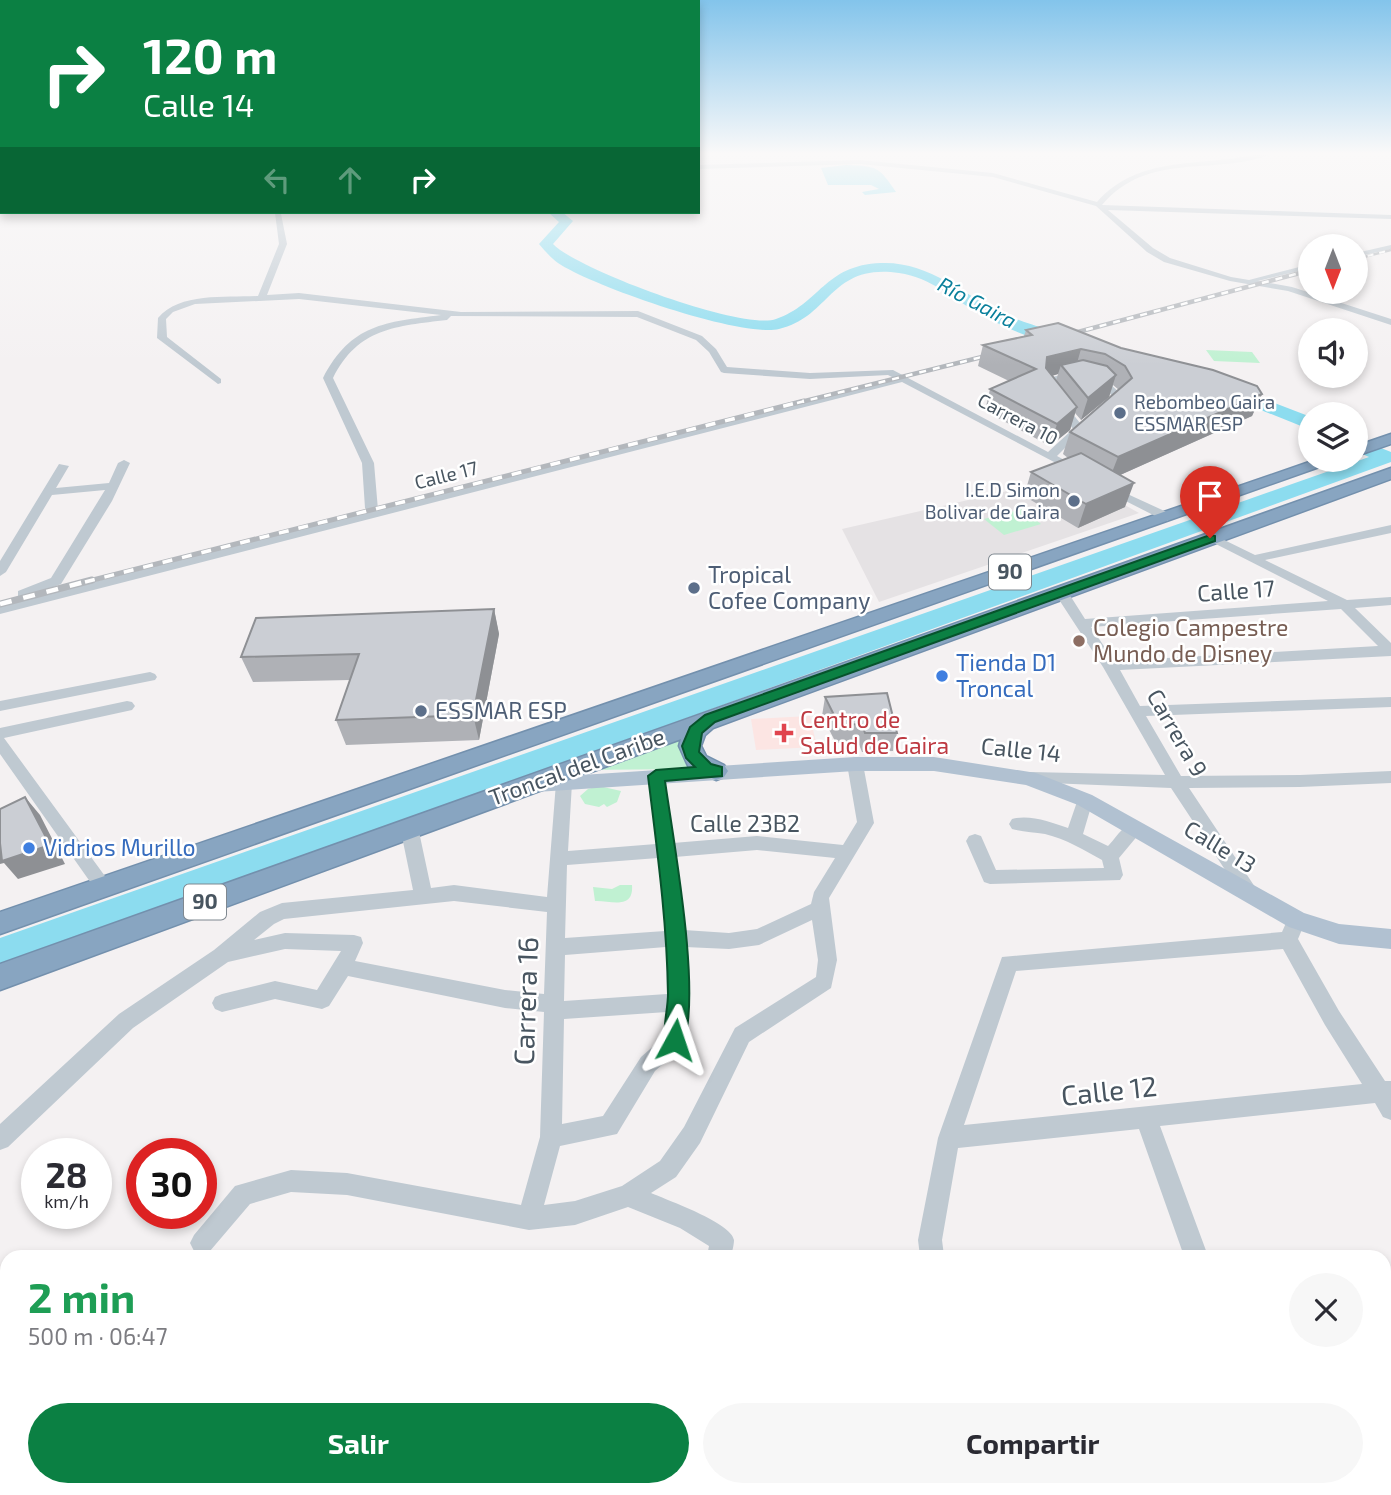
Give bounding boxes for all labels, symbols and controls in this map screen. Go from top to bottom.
text: 120 m [143,25,277,84]
icon: right [28,28,119,119]
text: Calle 14 [143,85,255,123]
icon: left [258,161,296,199]
icon: ahead [331,161,369,199]
icon: right [404,161,442,199]
north arrow [1298,234,1368,304]
map controls [1298,234,1368,472]
water label: Río Gaira [934,271,1021,333]
button: sound [1298,318,1368,388]
street label: Carrera 10 [974,388,1062,449]
place label: Rebombeo Gaira ESSMAR ESP [1134,390,1275,435]
button: layers [1298,402,1368,472]
marker: Rebombeo Gaira ESSMAR ESP [1112,405,1128,421]
street label: Calle 17 [412,456,480,493]
pin [1180,466,1240,538]
icon: arrive [1191,477,1229,515]
place label: I.E.D Simon Bolivar de Gaira [925,478,1060,523]
marker: I.E.D Simon Bolivar de Gaira [1066,493,1082,509]
road number: 90 [989,554,1031,590]
place label: Tropical Cofee Company [708,560,870,614]
street label: Calle 17 [1196,573,1276,607]
marker: Tropical Cofee Company [686,580,702,596]
place label: Colegio Campestre Mundo de Disney [1093,613,1288,667]
marker: Colegio Campestre Mundo de Disney [1071,633,1087,649]
place label: Tienda D1 Troncal [956,648,1056,702]
marker: Tienda D1 Troncal [934,668,950,684]
street label: Carrera 9 [1142,684,1214,781]
place label: ESSMAR ESP [435,696,567,724]
marker: ESSMAR ESP [413,703,429,719]
place label: Centro de Salud de Gaira [800,705,949,759]
street label: Troncal del Caribe [485,721,668,811]
marker: Centro de Salud de Gaira [774,723,794,743]
street label: Calle 14 [980,731,1062,767]
street label: Calle 23B2 [690,809,800,837]
street label: Calle 13 [1180,814,1262,878]
place label: Vidrios Murillo [43,833,196,861]
marker: Vidrios Murillo [21,840,37,856]
road number: 90 [184,884,226,920]
street label: Carrera 16 [506,936,544,1066]
position arrow [638,1003,712,1077]
street label: Calle 12 [1059,1068,1158,1112]
speed limit sign: 30 [126,1138,217,1229]
text: 28 [45,1153,88,1195]
text: km/h [44,1190,89,1212]
text: 2 min [28,1271,135,1321]
button: close [1289,1273,1363,1347]
text: 500 m · 06:47 [28,1322,167,1350]
button: Salir [28,1403,689,1483]
button: Compartir [703,1403,1363,1483]

